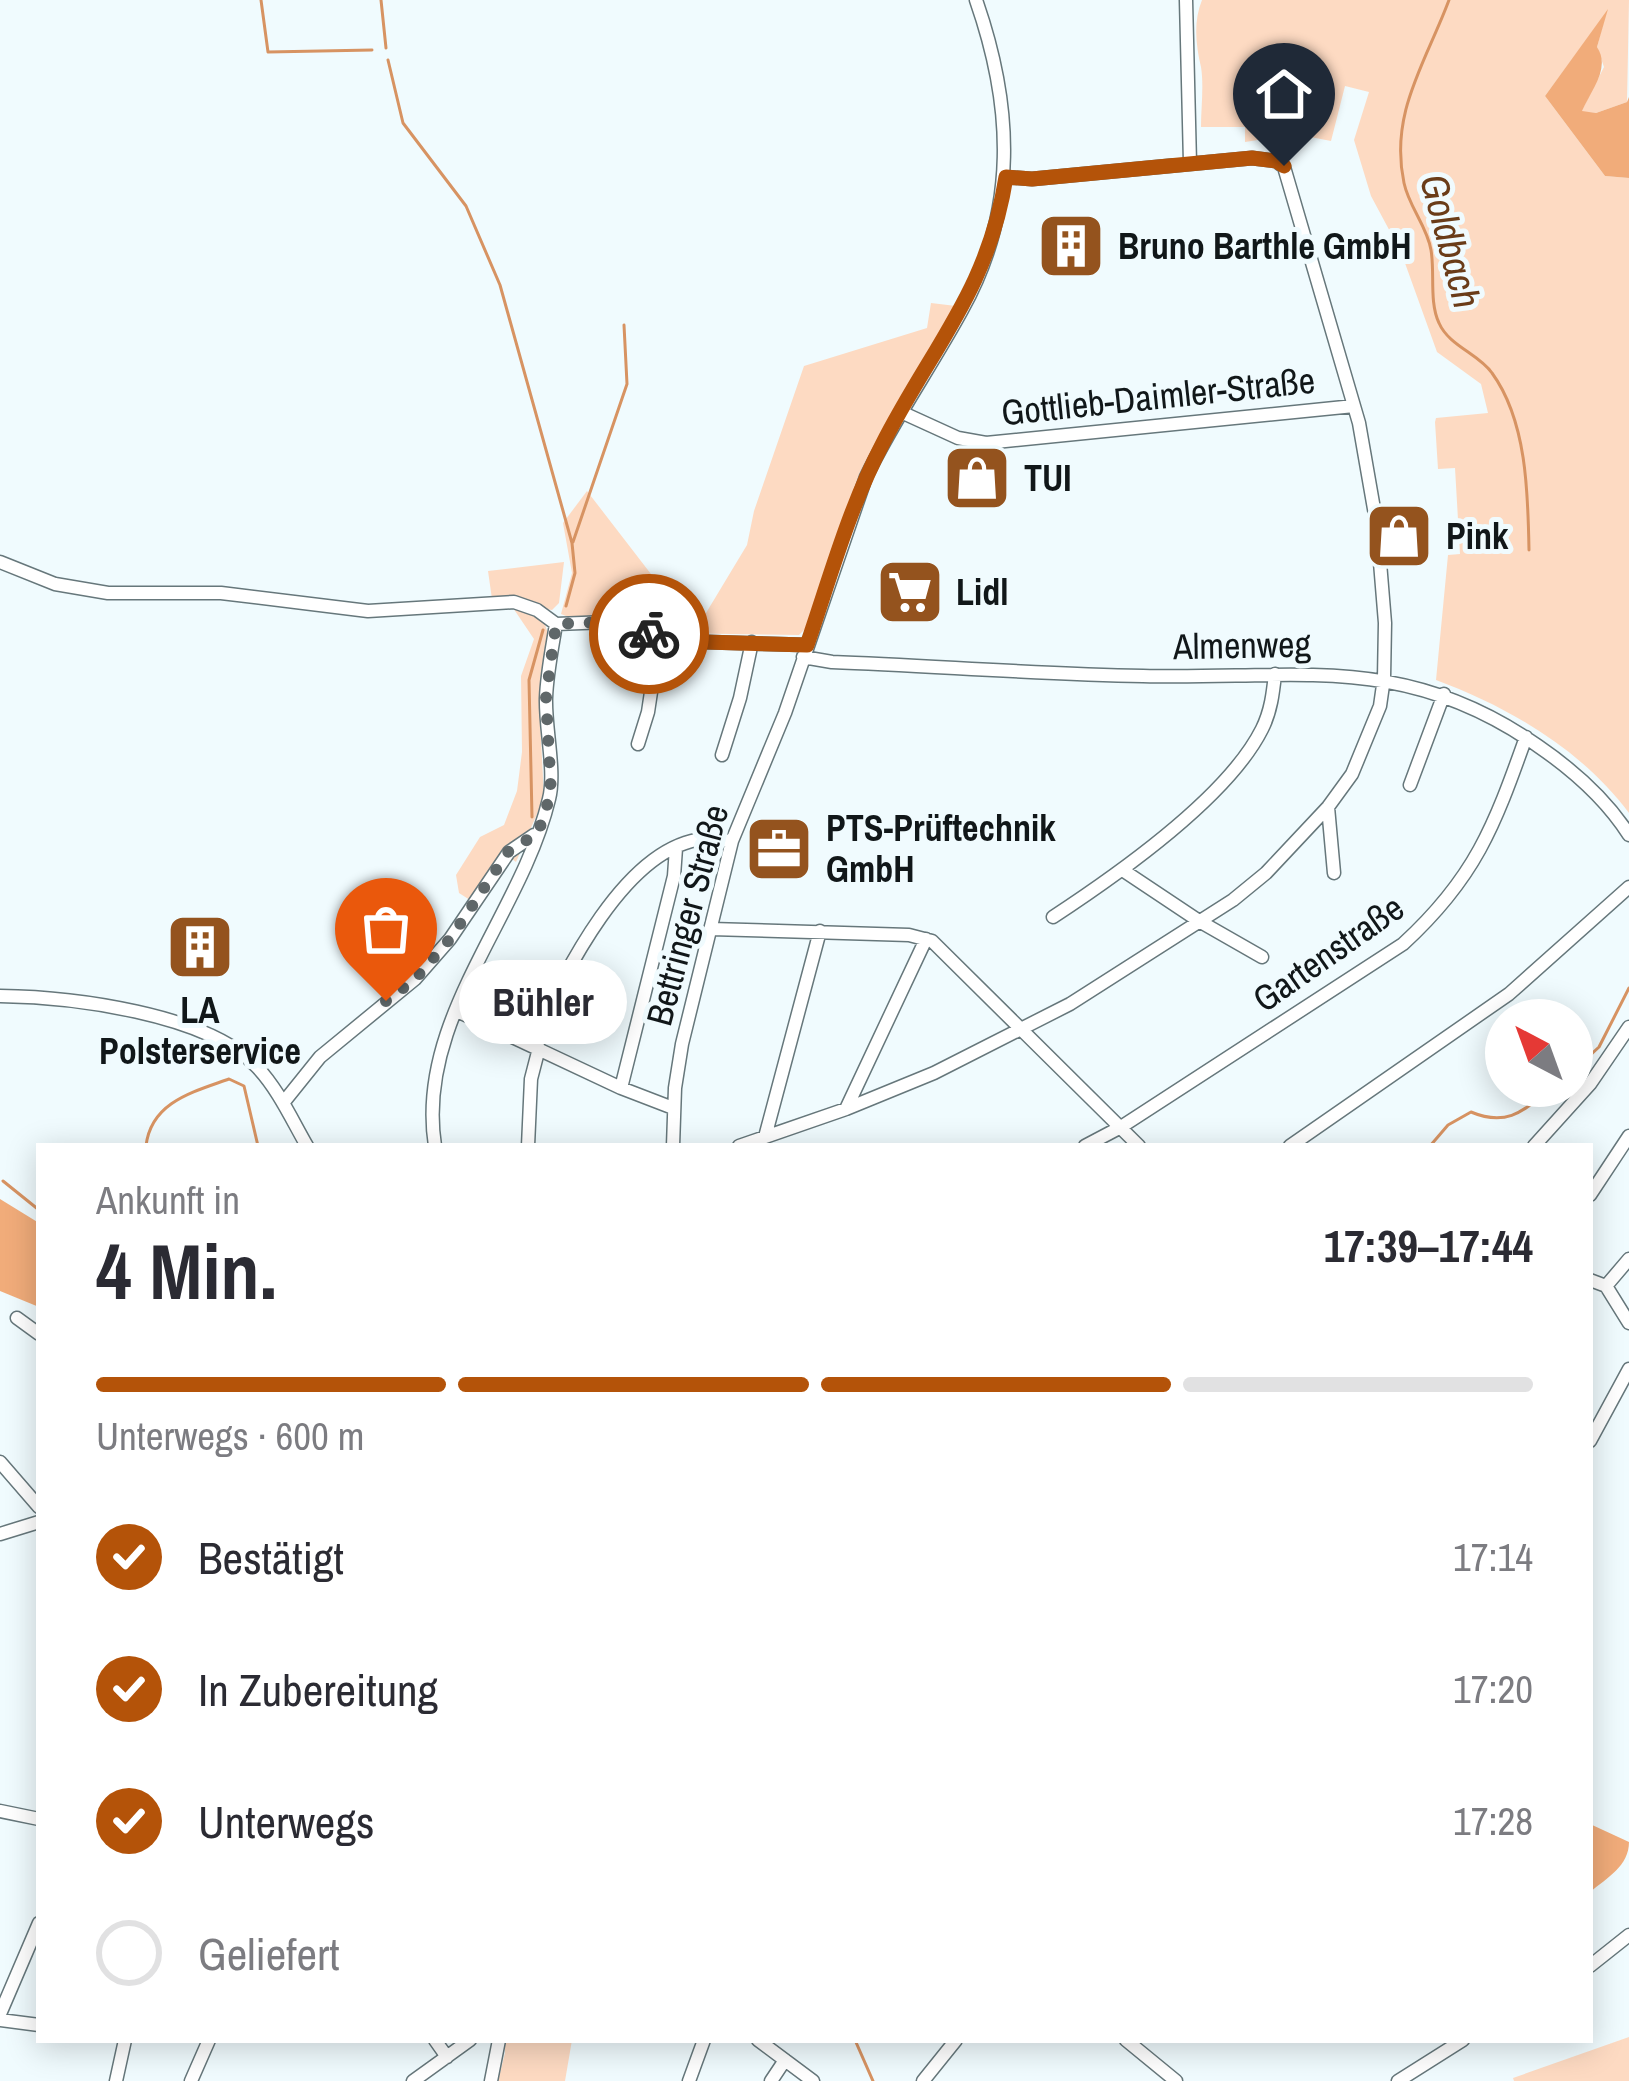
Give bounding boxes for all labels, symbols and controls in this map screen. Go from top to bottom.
pin [1233,43,1335,166]
icon: home [1251,61,1317,127]
water label: Goldbach [1408,168,1494,314]
building icon: Bruno Barthle GmbH [1036,211,1106,281]
place label: Bruno Barthle GmbH [1118,222,1412,270]
street label: Gottlieb-Daimler-Straße [999,356,1317,436]
shop icon: TUI [942,443,1012,513]
place label: TUI [1024,454,1072,502]
shop icon: Pink [1364,501,1434,571]
place label: Pink [1446,512,1509,560]
supermarket icon: Lidl [875,557,945,627]
place label: Lidl [956,568,1009,616]
courier [589,574,709,694]
icon: bike [616,601,682,667]
street label: Almenweg [1172,620,1312,670]
street label: Bettringer Straße [635,799,739,1031]
place label: PTS-Prüftechnik GmbH [826,804,1056,893]
office icon: PTS-Prüftechnik GmbH [744,814,814,884]
pin [335,878,437,1001]
street label: Gartenstraße [1243,883,1413,1023]
icon: bag [353,896,419,962]
building icon: LA Polsterservice [165,912,235,982]
callout: Bühler [458,959,626,1043]
text: Bühler [492,976,594,1028]
place label: LA Polsterservice [99,986,301,1075]
north arrow [1485,999,1593,1107]
map controls [1485,999,1593,1107]
text: Ankunft in [96,1174,240,1226]
text: 17:39–17:44 [1324,1215,1533,1276]
text: 4 Min. [96,1218,277,1323]
text: Unterwegs · 600 m [96,1410,364,1462]
icon: check [96,1524,162,1590]
text: Bestätigt [198,1527,344,1588]
text: 17:14 [1453,1531,1533,1583]
icon: check [96,1656,162,1722]
text: In Zubereitung [198,1659,438,1720]
text: 17:20 [1453,1663,1533,1715]
icon: check [96,1788,162,1854]
text: Unterwegs [198,1791,374,1852]
text: 17:28 [1453,1795,1533,1847]
text: Geliefert [198,1923,340,1984]

